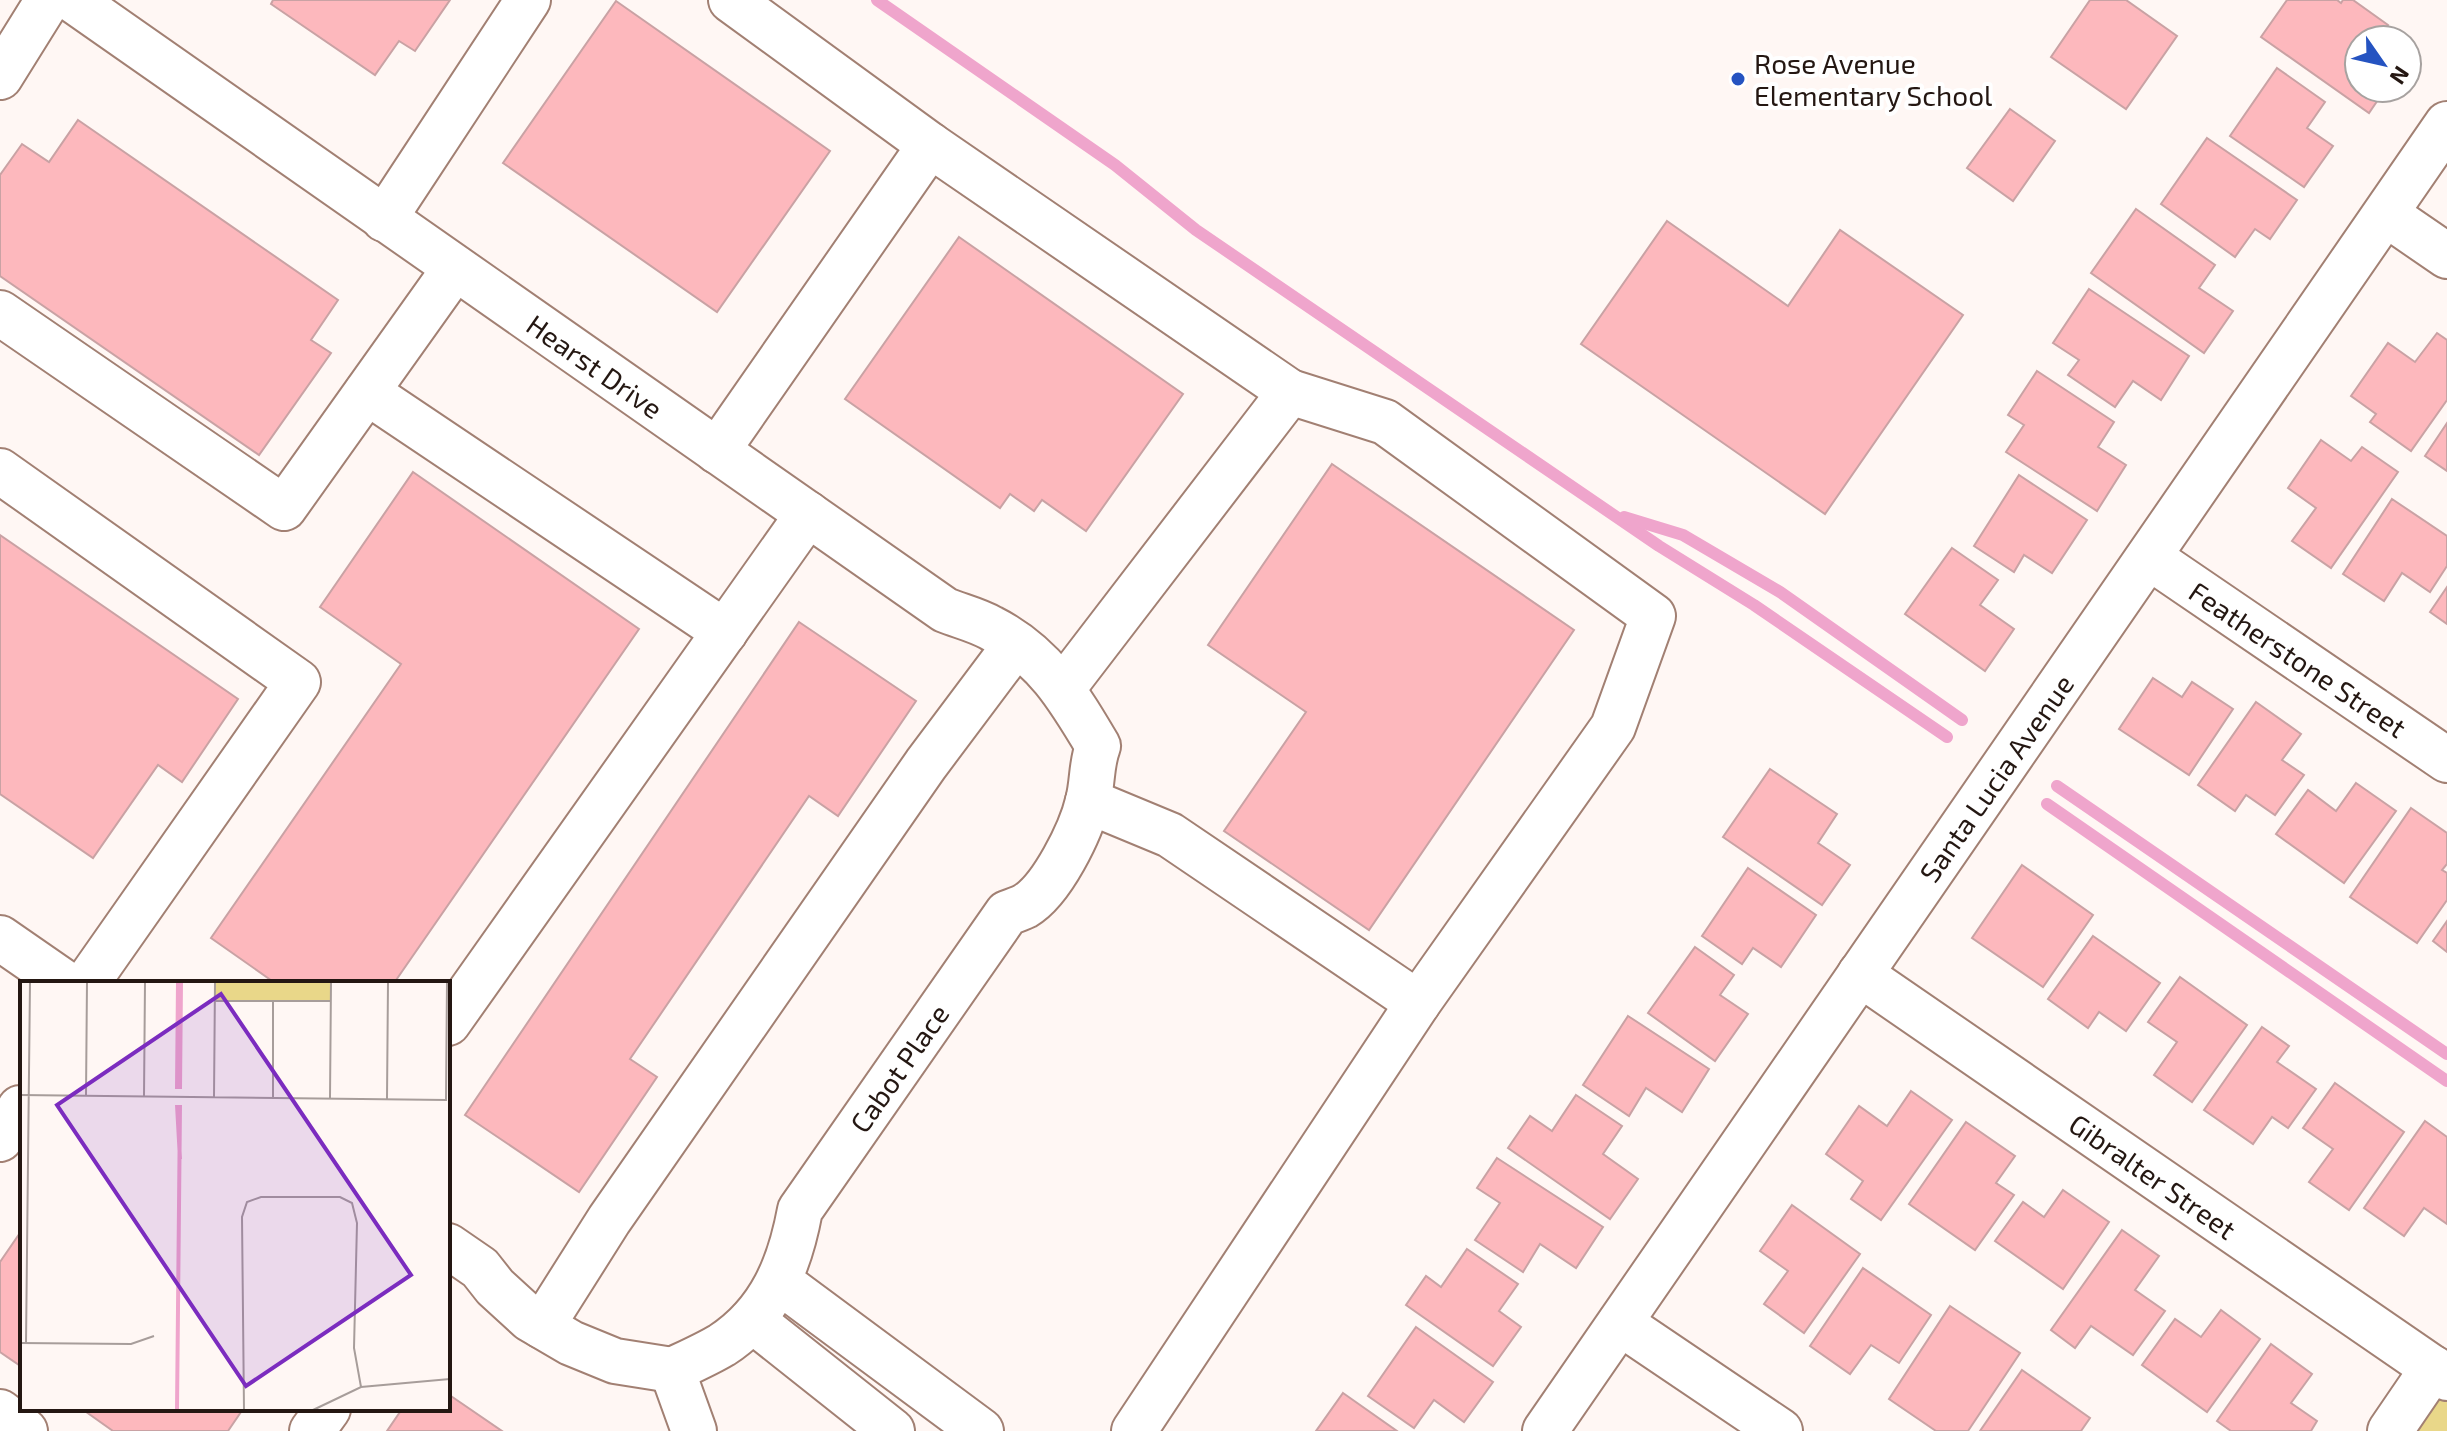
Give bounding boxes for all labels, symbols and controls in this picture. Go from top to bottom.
north arrow [2343,24,2423,104]
place label: Rose Avenue Elementary School [1754,46,1993,112]
text: N [2385,62,2416,90]
marker: Rose Avenue Elementary School [1729,70,1747,88]
street label: Hearst Drive [521,307,669,425]
street label: Featherstone Street [2183,574,2413,744]
street label: Santa Lucia Avenue [1912,668,2080,888]
inset map [20,981,450,1411]
street label: Cabot Place [842,997,956,1139]
street label: Gibralter Street [2063,1106,2243,1246]

